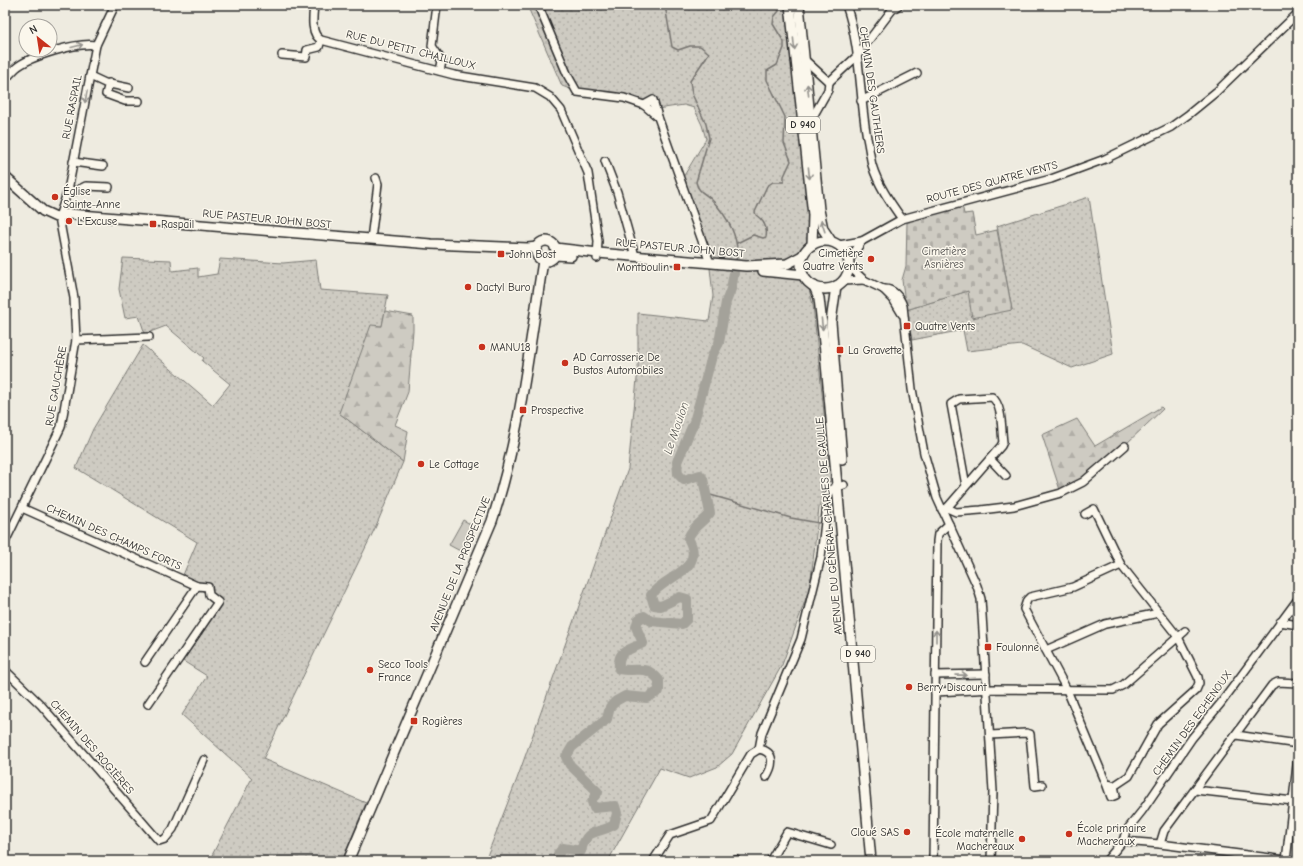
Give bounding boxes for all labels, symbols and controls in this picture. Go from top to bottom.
north arrow [18,18,58,58]
text: N [27,22,40,37]
street label: CHEMIN DES GAUTHIERS [857,26,887,154]
street label: RUE DU PETIT CHAILLOUX [345,28,477,72]
one-way arrow [790,37,798,50]
one-way arrow [70,42,83,49]
street label: RUE RASPAIL [59,73,85,140]
one-way arrow [804,84,812,97]
one-way arrow [82,91,90,104]
road number: D 940 [786,117,820,133]
street label: ROUTE DES QUATRE VENTS [925,158,1059,206]
one-way arrow [805,166,812,179]
place label: Église Sainte-Anne [63,184,121,211]
marker: Église Sainte-Anne [50,192,60,202]
street label: RUE PASTEUR JOHN BOST [202,207,332,231]
place label: L'Excuse [77,215,118,228]
marker: L'Excuse [64,216,74,226]
place label: Raspail [161,218,194,231]
marker: Raspail [148,219,158,229]
one-way arrow [819,220,827,232]
street label: RUE PASTEUR JOHN BOST [615,236,745,260]
park label: Cimetière Asnières [922,245,967,271]
place label: Cimetière Quatre Vents [803,247,863,273]
place label: John Bost [509,248,557,261]
marker: John Bost [496,249,506,259]
marker: Cimetière Quatre Vents [866,254,876,264]
place label: Montboulin [616,261,669,274]
marker: Montboulin [672,262,682,272]
place label: Dactyl Buro [476,281,531,294]
marker: Dactyl Buro [463,282,473,292]
one-way arrow [819,317,826,330]
place label: Quatre Vents [915,320,976,333]
marker: Quatre Vents [902,321,912,331]
place label: MANU18 [490,341,531,354]
marker: MANU18 [477,342,487,352]
place label: La Gravette [848,344,902,357]
street label: RUE GAUCHÈRE [42,345,69,427]
marker: La Gravette [835,345,845,355]
place label: AD Carrosserie De Bustos Automobiles [573,351,664,377]
marker: AD Carrosserie De Bustos Automobiles [560,358,570,368]
water label: Le Moulon [661,400,692,456]
place label: Prospective [531,404,584,417]
marker: Prospective [518,405,528,415]
street label: AVENUE DU GÉNÉRAL CHARLES DE GAULLE [812,416,845,636]
place label: Le Cottage [429,458,479,471]
marker: Le Cottage [416,459,426,469]
street label: AVENUE DE LA PROSPECTIVE [427,494,493,633]
street label: CHEMIN DES CHAMPS FORTS [44,501,184,573]
one-way arrow [932,630,940,643]
place label: Foulonne [996,641,1040,654]
marker: Foulonne [983,642,993,652]
road number: D 940 [841,646,875,662]
place label: Seco Tools France [378,658,428,684]
marker: Seco Tools France [365,665,375,675]
street label: CHEMIN DES ECHENOUX [1150,668,1234,778]
one-way arrow [954,671,967,679]
place label: Berry Discount [917,681,987,694]
marker: Berry Discount [904,682,914,692]
street label: CHEMIN DES ROGIÈRES [47,696,137,797]
place label: Rogières [422,715,463,728]
marker: Rogières [409,716,419,726]
place label: École primaire Machereaux [1077,821,1146,848]
place label: Cloué SAS [851,826,899,839]
place label: École maternelle Machereaux [935,826,1015,853]
marker: Cloué SAS [902,827,912,837]
marker: École primaire Machereaux [1064,829,1074,839]
marker: École maternelle Machereaux [1017,834,1027,844]

